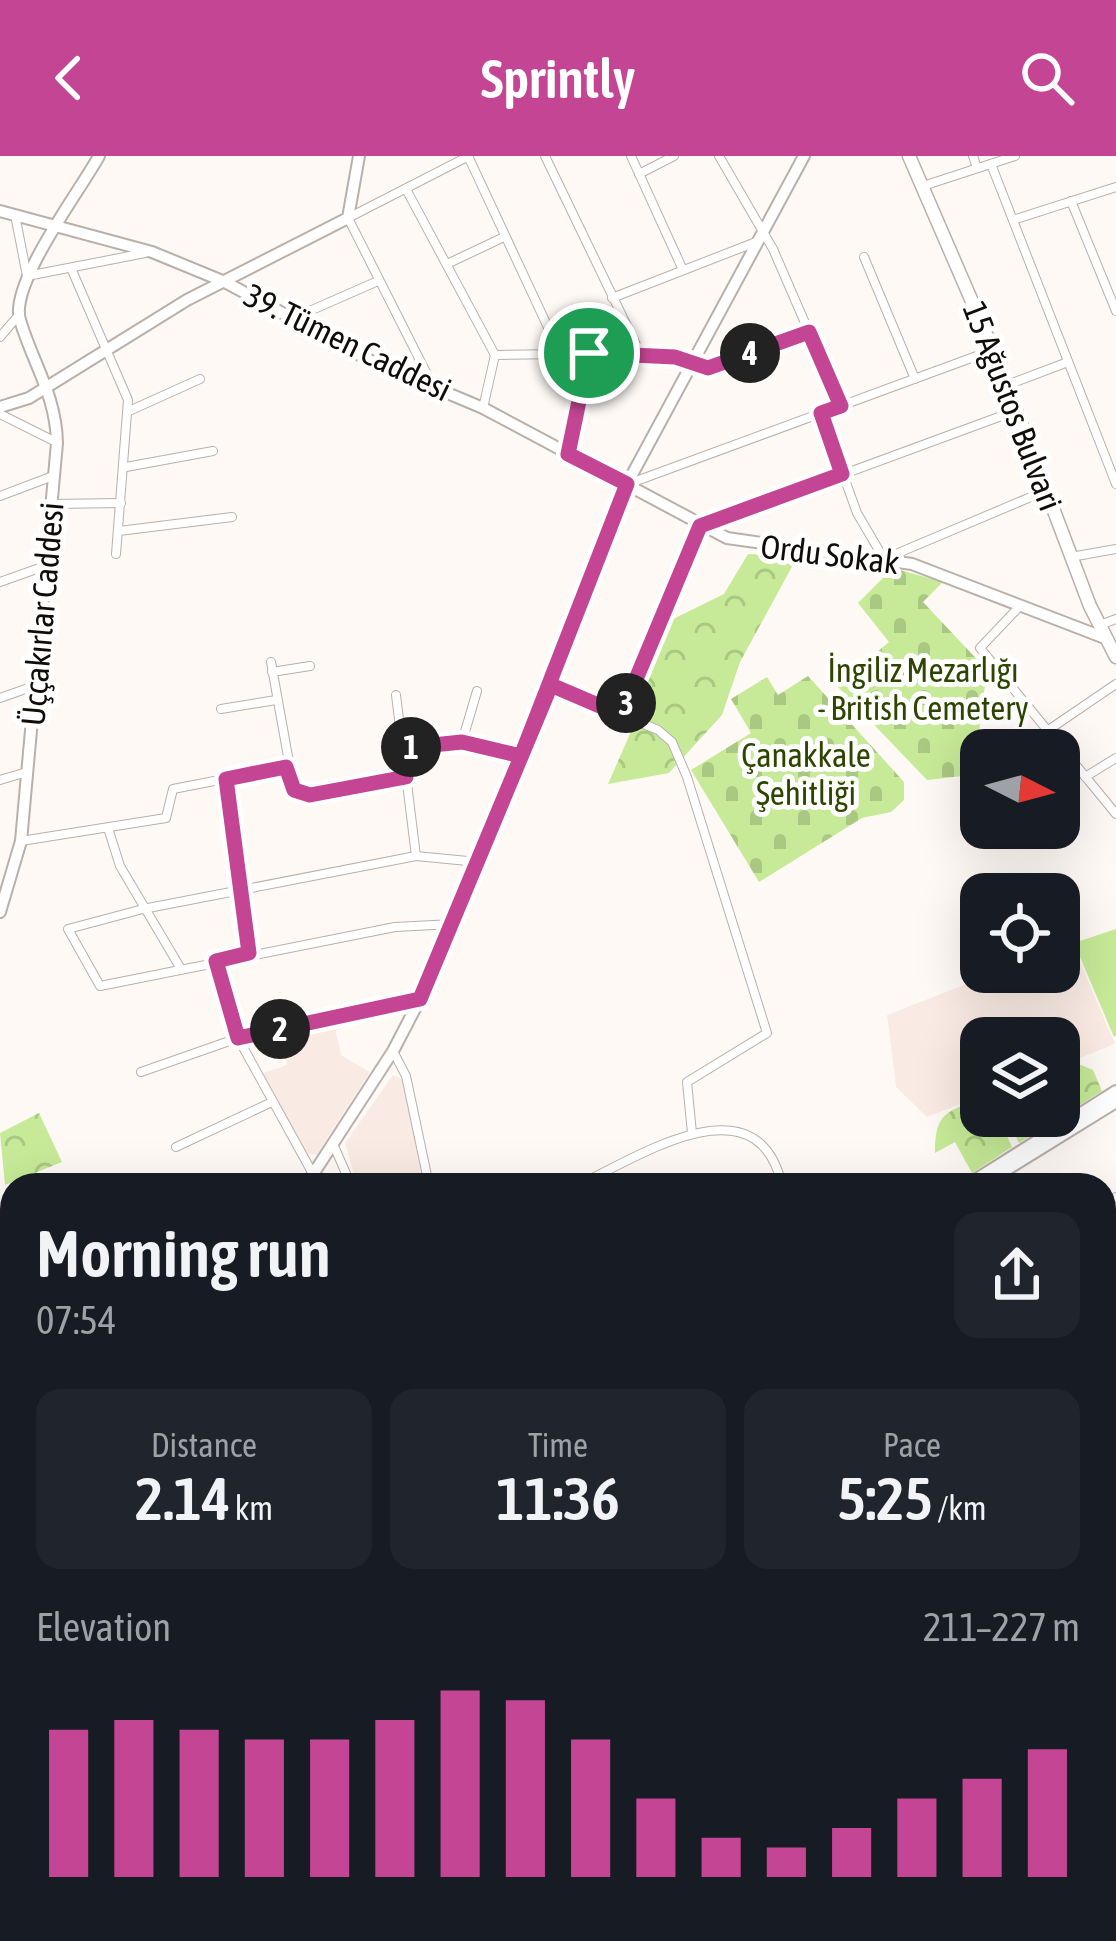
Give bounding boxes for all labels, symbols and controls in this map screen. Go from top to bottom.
icon: back [36,45,102,111]
icon: search [1014,45,1080,111]
text: Sprintly [481,48,635,109]
street label: 39. Tümen Caddesi [238,276,458,408]
street label: 15 Ağustos Bulvari [956,296,1070,516]
pin [538,302,640,404]
icon: arrive [556,320,622,386]
pin: 4 [720,323,780,383]
text: 4 [742,334,758,372]
street label: Üççakırlar Caddesi [13,501,71,727]
street label: Ordu Sokak [759,527,901,581]
park label: İngiliz Mezarlığı - British Cemetery [817,651,1029,727]
pin: 3 [596,673,656,733]
text: 3 [618,684,634,722]
pin: 1 [381,717,441,777]
text: 1 [403,728,419,766]
north arrow [960,729,1080,849]
map controls [960,729,1080,1137]
park label: Çanakkale Şehitliği [741,736,871,812]
button: locate [960,873,1080,993]
pin: 2 [250,999,310,1059]
text: 2 [272,1010,288,1048]
button: layers [960,1017,1080,1137]
button: share [954,1212,1080,1338]
text: Morning run [36,1215,331,1291]
text: 07:54 [36,1298,116,1342]
text: Distance [151,1426,257,1464]
text: Time [528,1426,588,1464]
text: Pace [883,1426,941,1464]
text: 2.14 [135,1464,230,1533]
text: 11:36 [496,1464,620,1533]
text: 5:25 [837,1464,933,1533]
text: km [230,1489,273,1527]
text: /km [933,1489,987,1527]
text: Elevation [36,1605,171,1649]
text: 211–227 m [923,1605,1080,1649]

